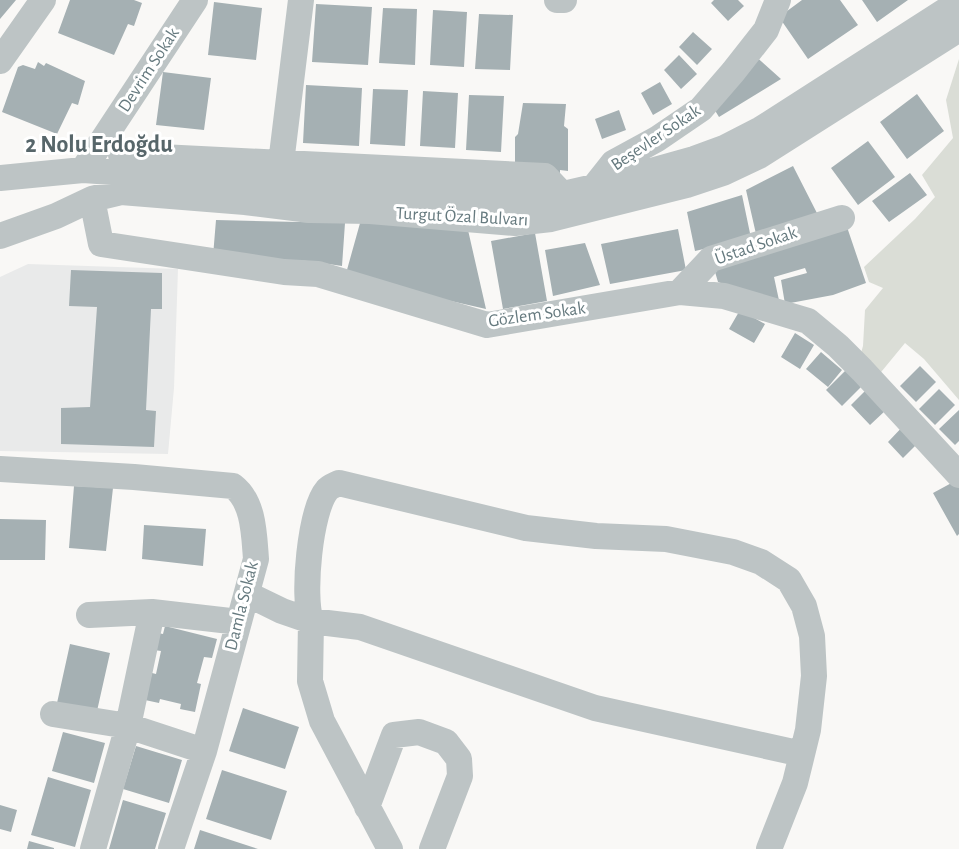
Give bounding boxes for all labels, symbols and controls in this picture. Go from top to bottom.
street label: Devrim Sokak [115,24,183,115]
street label: Beşevler Sokak [608,101,704,174]
district label: 2 Nolu Erdoğdu [25,133,173,157]
street label: Turgut Özal Bulvarı [395,203,529,229]
street label: Üstad Sokak [712,221,800,268]
street label: Gözlem Sokak [487,299,588,331]
street label: Damla Sokak [222,559,262,652]

